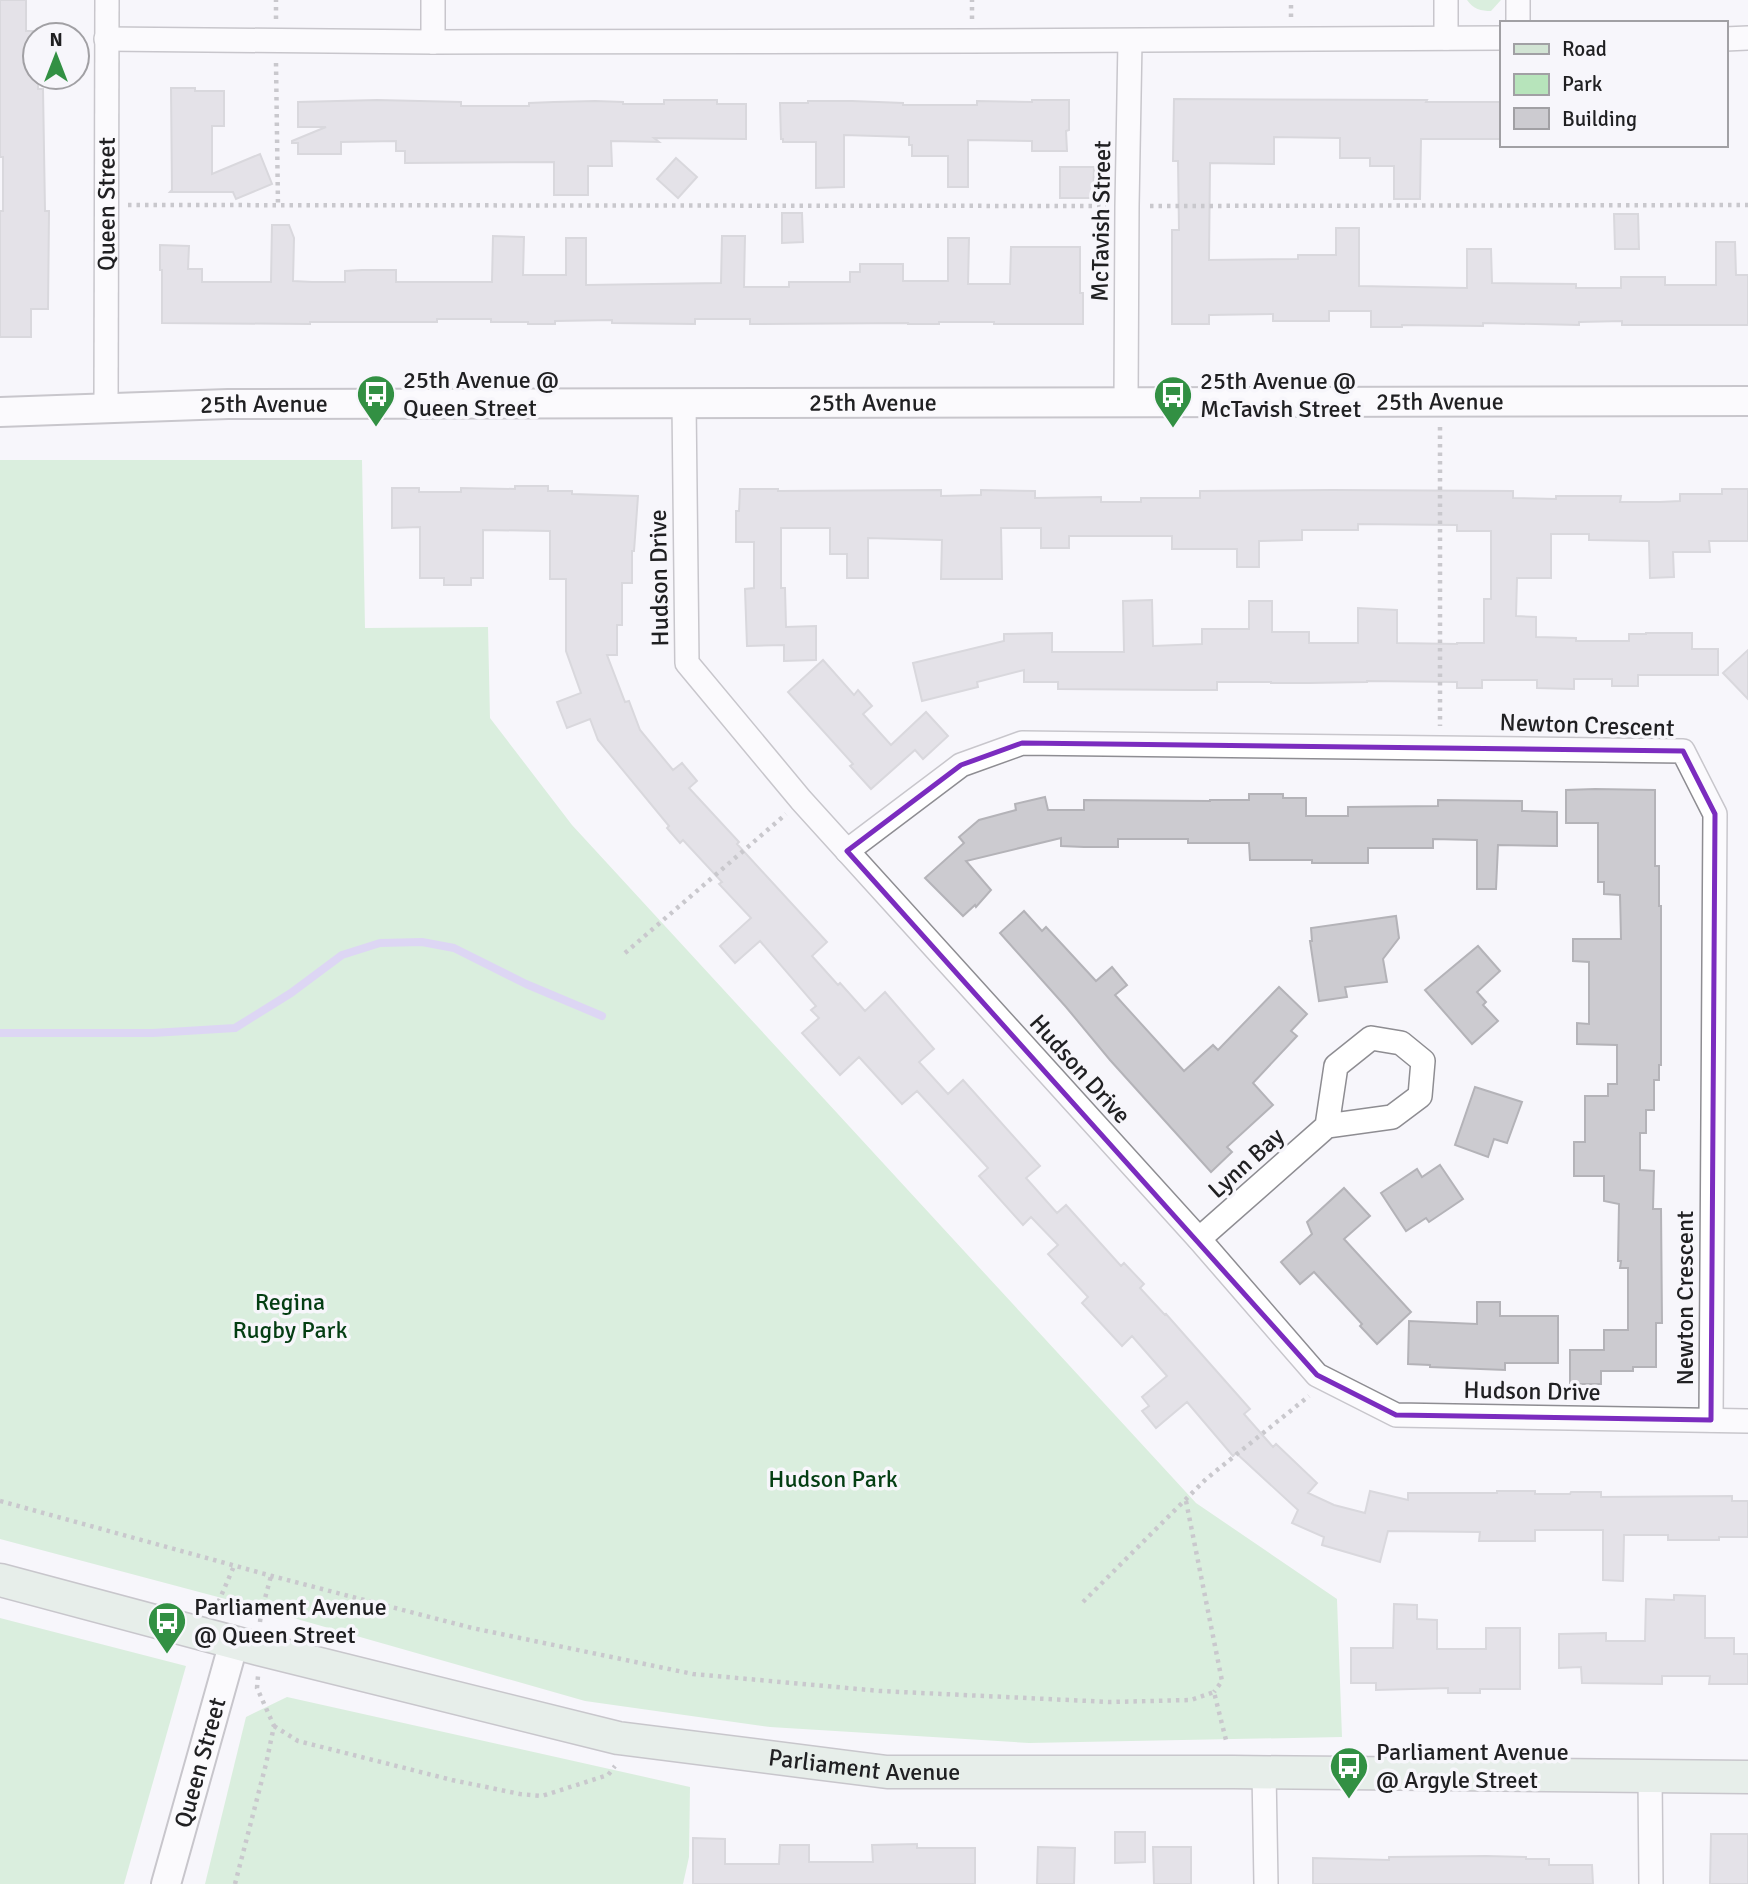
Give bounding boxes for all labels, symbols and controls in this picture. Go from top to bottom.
north arrow [21,21,91,91]
legend [1500,21,1727,147]
text: N [49,28,63,52]
text: Road [1562,36,1607,62]
text: Park [1562,71,1603,97]
text: Building [1562,106,1637,132]
street label: Queen Street [91,137,122,271]
street label: McTavish Street [1085,140,1117,302]
place label: 25th Avenue @ Queen Street [403,365,559,423]
place label: 25th Avenue @ McTavish Street [1200,366,1361,424]
bus stop icon: 25th Avenue @ Queen Street [355,373,397,428]
bus stop icon: 25th Avenue @ McTavish Street [1152,374,1194,429]
street label: 25th Avenue [1376,386,1504,417]
street label: 25th Avenue [809,388,937,418]
street label: 25th Avenue [199,389,328,420]
street label: Hudson Drive [643,509,675,647]
street label: Newton Crescent [1499,707,1675,743]
street label: Hudson Drive [1023,1008,1137,1130]
street label: Lynn Bay [1202,1121,1290,1205]
street label: Newton Crescent [1670,1211,1700,1385]
park label: Regina Rugby Park [233,1287,347,1345]
street label: Hudson Drive [1463,1375,1601,1407]
park label: Hudson Park [768,1464,898,1494]
place label: Parliament Avenue @ Queen Street [194,1592,387,1650]
bus stop icon: Parliament Avenue @ Queen Street [146,1600,188,1655]
street label: Queen Street [168,1694,233,1831]
place label: Parliament Avenue @ Argyle Street [1376,1737,1569,1795]
street label: Parliament Avenue [767,1742,960,1787]
bus stop icon: Parliament Avenue @ Argyle Street [1328,1745,1370,1800]

